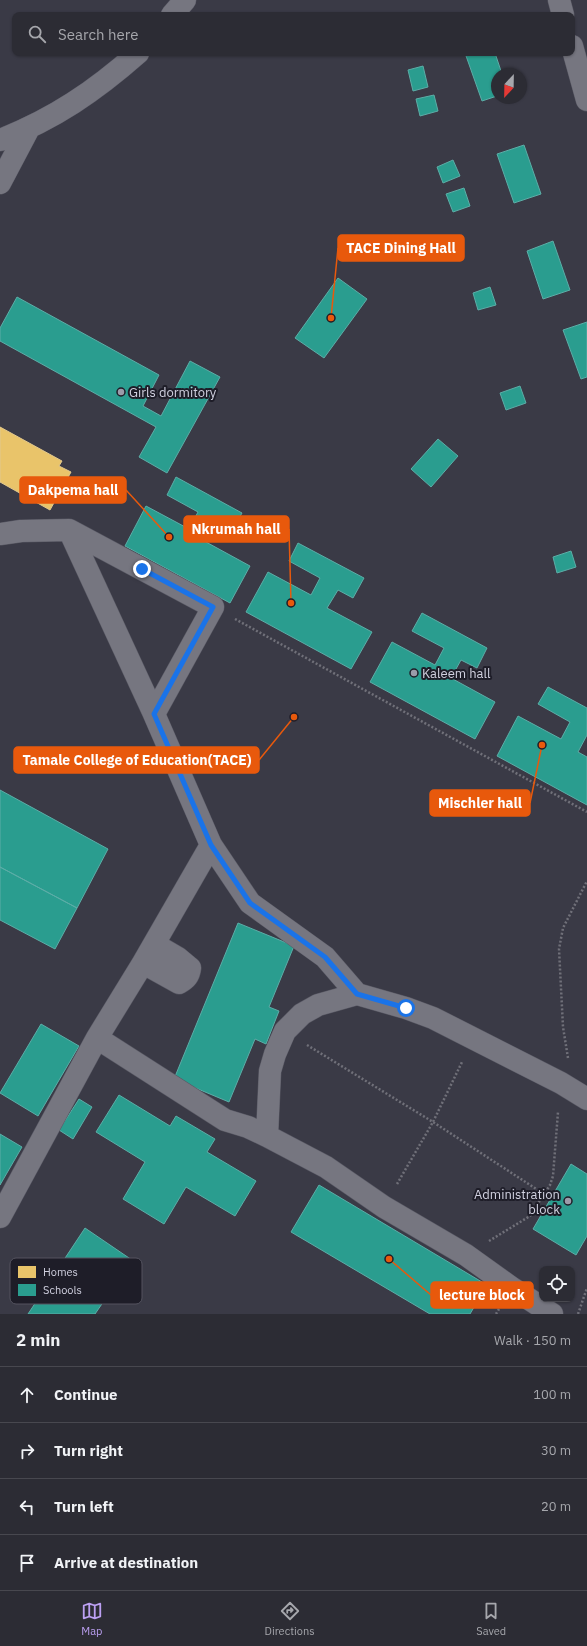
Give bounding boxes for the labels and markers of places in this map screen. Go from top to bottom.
callout: TACE Dining Hall [338,235,464,261]
place label: Girls dormitory [129,384,217,401]
marker: Girls dormitory [116,387,126,397]
callout: Dakpema hall [20,477,126,503]
callout: Nkrumah hall [184,516,289,542]
place label: Kaleem hall [422,665,491,682]
marker: Kaleem hall [409,668,419,678]
callout: Tamale College of Education(TACE) [14,747,259,773]
callout: Mischler hall [430,790,530,816]
place label: Administration block [474,1186,560,1218]
marker: Administration block [563,1196,573,1206]
callout: lecture block [431,1282,533,1308]

